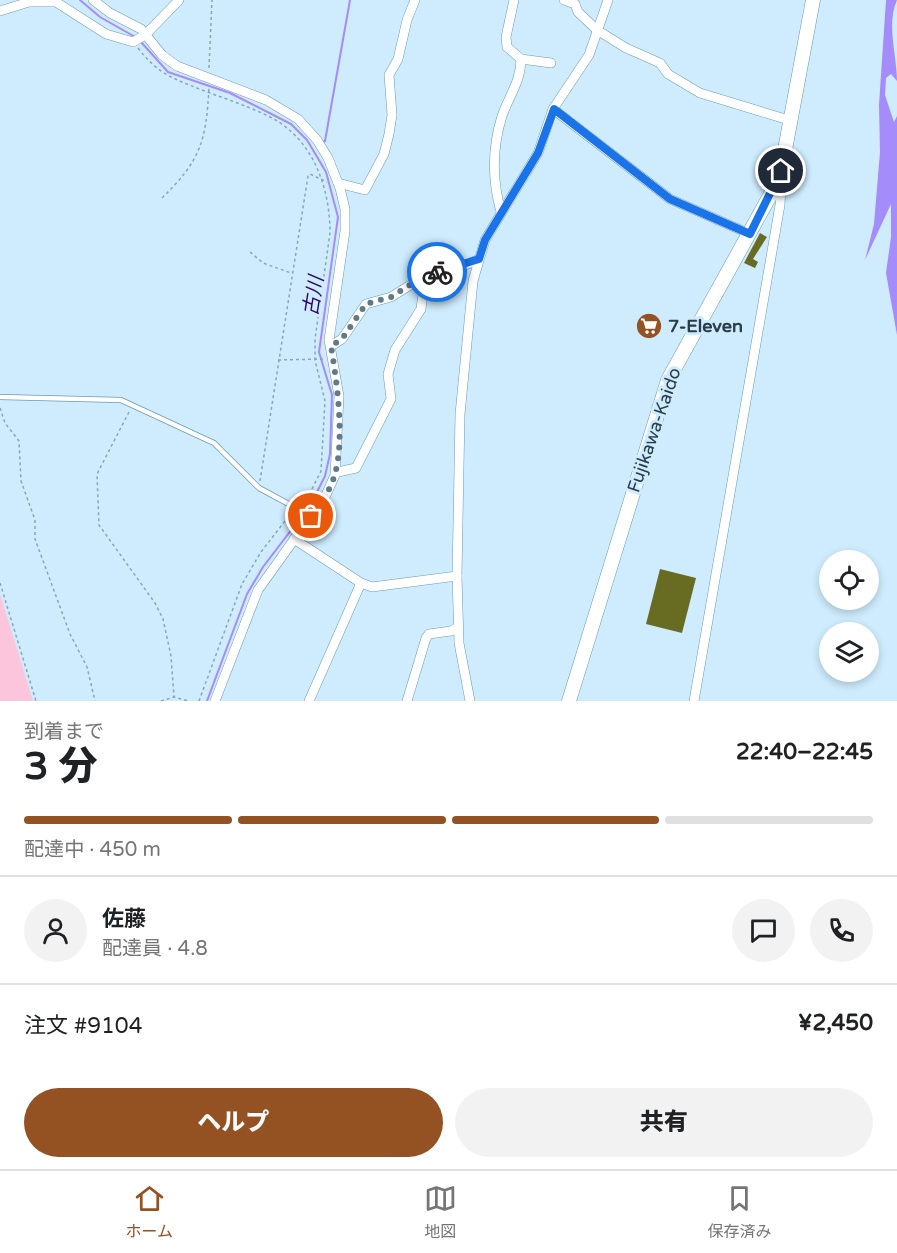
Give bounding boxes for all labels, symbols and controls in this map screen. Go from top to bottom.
pin [755,145,806,196]
icon: home [764,154,797,187]
courier [407,242,467,302]
icon: bike [421,256,454,289]
water label: 古川 [299,272,329,318]
supermarket icon: 7-Eleven [634,311,664,341]
place label: 7-Eleven [668,315,743,337]
street label: Fujikawa-Kaido [622,365,686,495]
pin [285,490,336,541]
icon: bag [294,499,327,532]
map controls [819,550,879,682]
button: locate [819,550,879,610]
button: layers [819,622,879,682]
text: 到着まで [24,720,104,744]
text: 22:40–22:45 [736,739,873,765]
text: 3 分 [24,743,98,790]
text: 配達中 · 450 m [24,838,161,862]
button: person [24,899,87,962]
button: chat [732,899,795,962]
button: phone [810,899,873,962]
text: 佐藤 [102,906,146,932]
text: 配達員 · 4.8 [102,937,208,961]
text: ¥2,450 [798,1010,873,1036]
text: 注文 #9104 [24,1013,142,1039]
button: ヘルプ [24,1088,443,1157]
button: 共有 [455,1088,873,1157]
tab: ホーム [125,1182,173,1242]
tab: 地図 [424,1182,457,1242]
tab: 保存済み [708,1182,772,1242]

